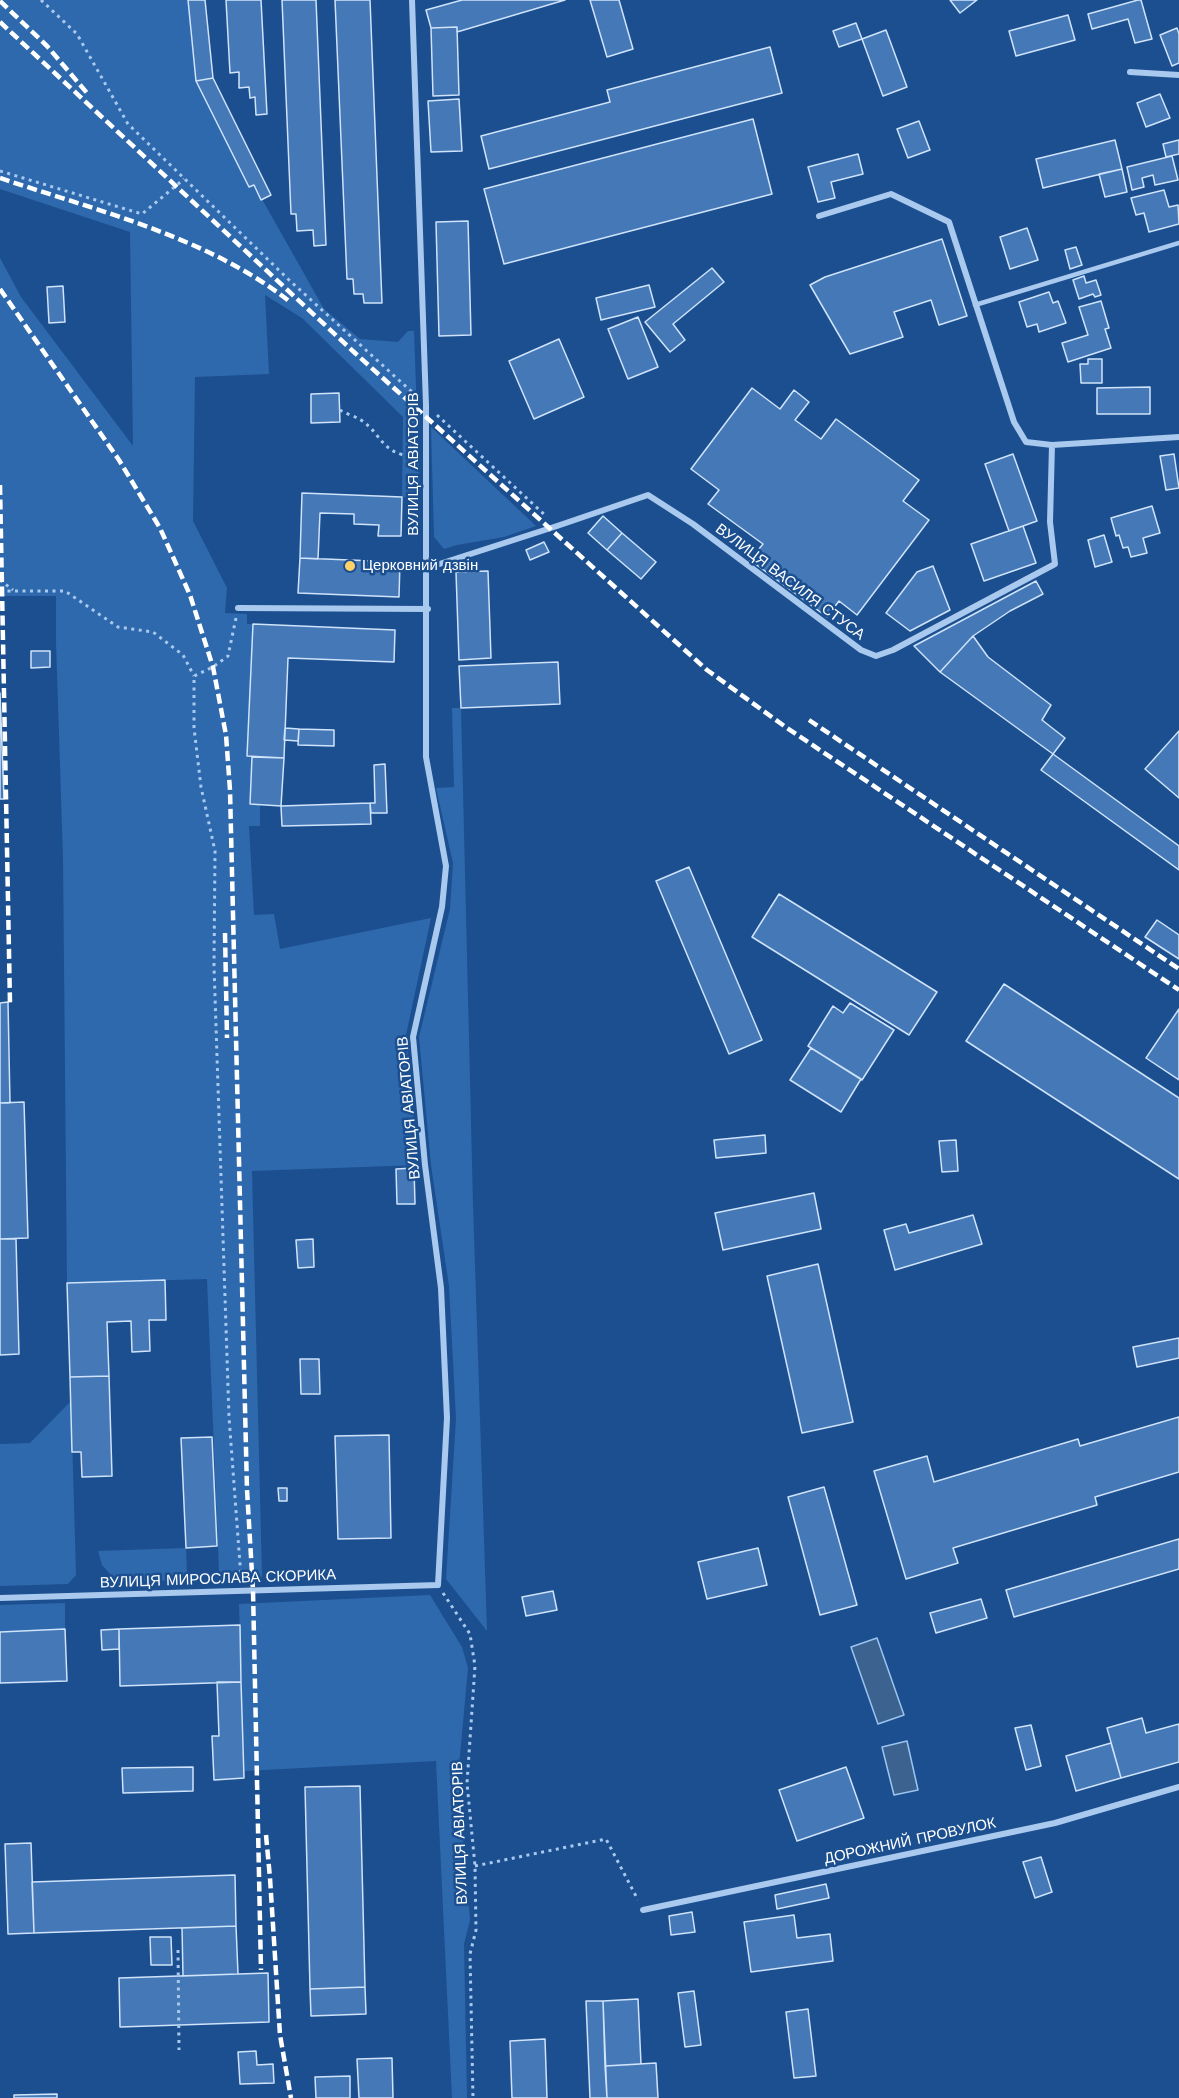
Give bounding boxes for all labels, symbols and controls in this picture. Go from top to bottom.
street label: ВУЛИЦЯ АВІАТОРІВ [405,392,423,536]
street label: ВУЛИЦЯ ВАСИЛЯ СТУСА [712,520,868,644]
place label: Церковний дзвін [362,557,478,575]
marker: Церковний дзвін [343,559,357,573]
street label: ВУЛИЦЯ АВІАТОРІВ [394,1036,424,1180]
street label: ВУЛИЦЯ МИРОСЛАВА СКОРИКА [100,1566,336,1592]
street label: ВУЛИЦЯ АВІАТОРІВ [449,1761,471,1905]
street label: ДОРОЖНИЙ ПРОВУЛОК [822,1814,998,1868]

